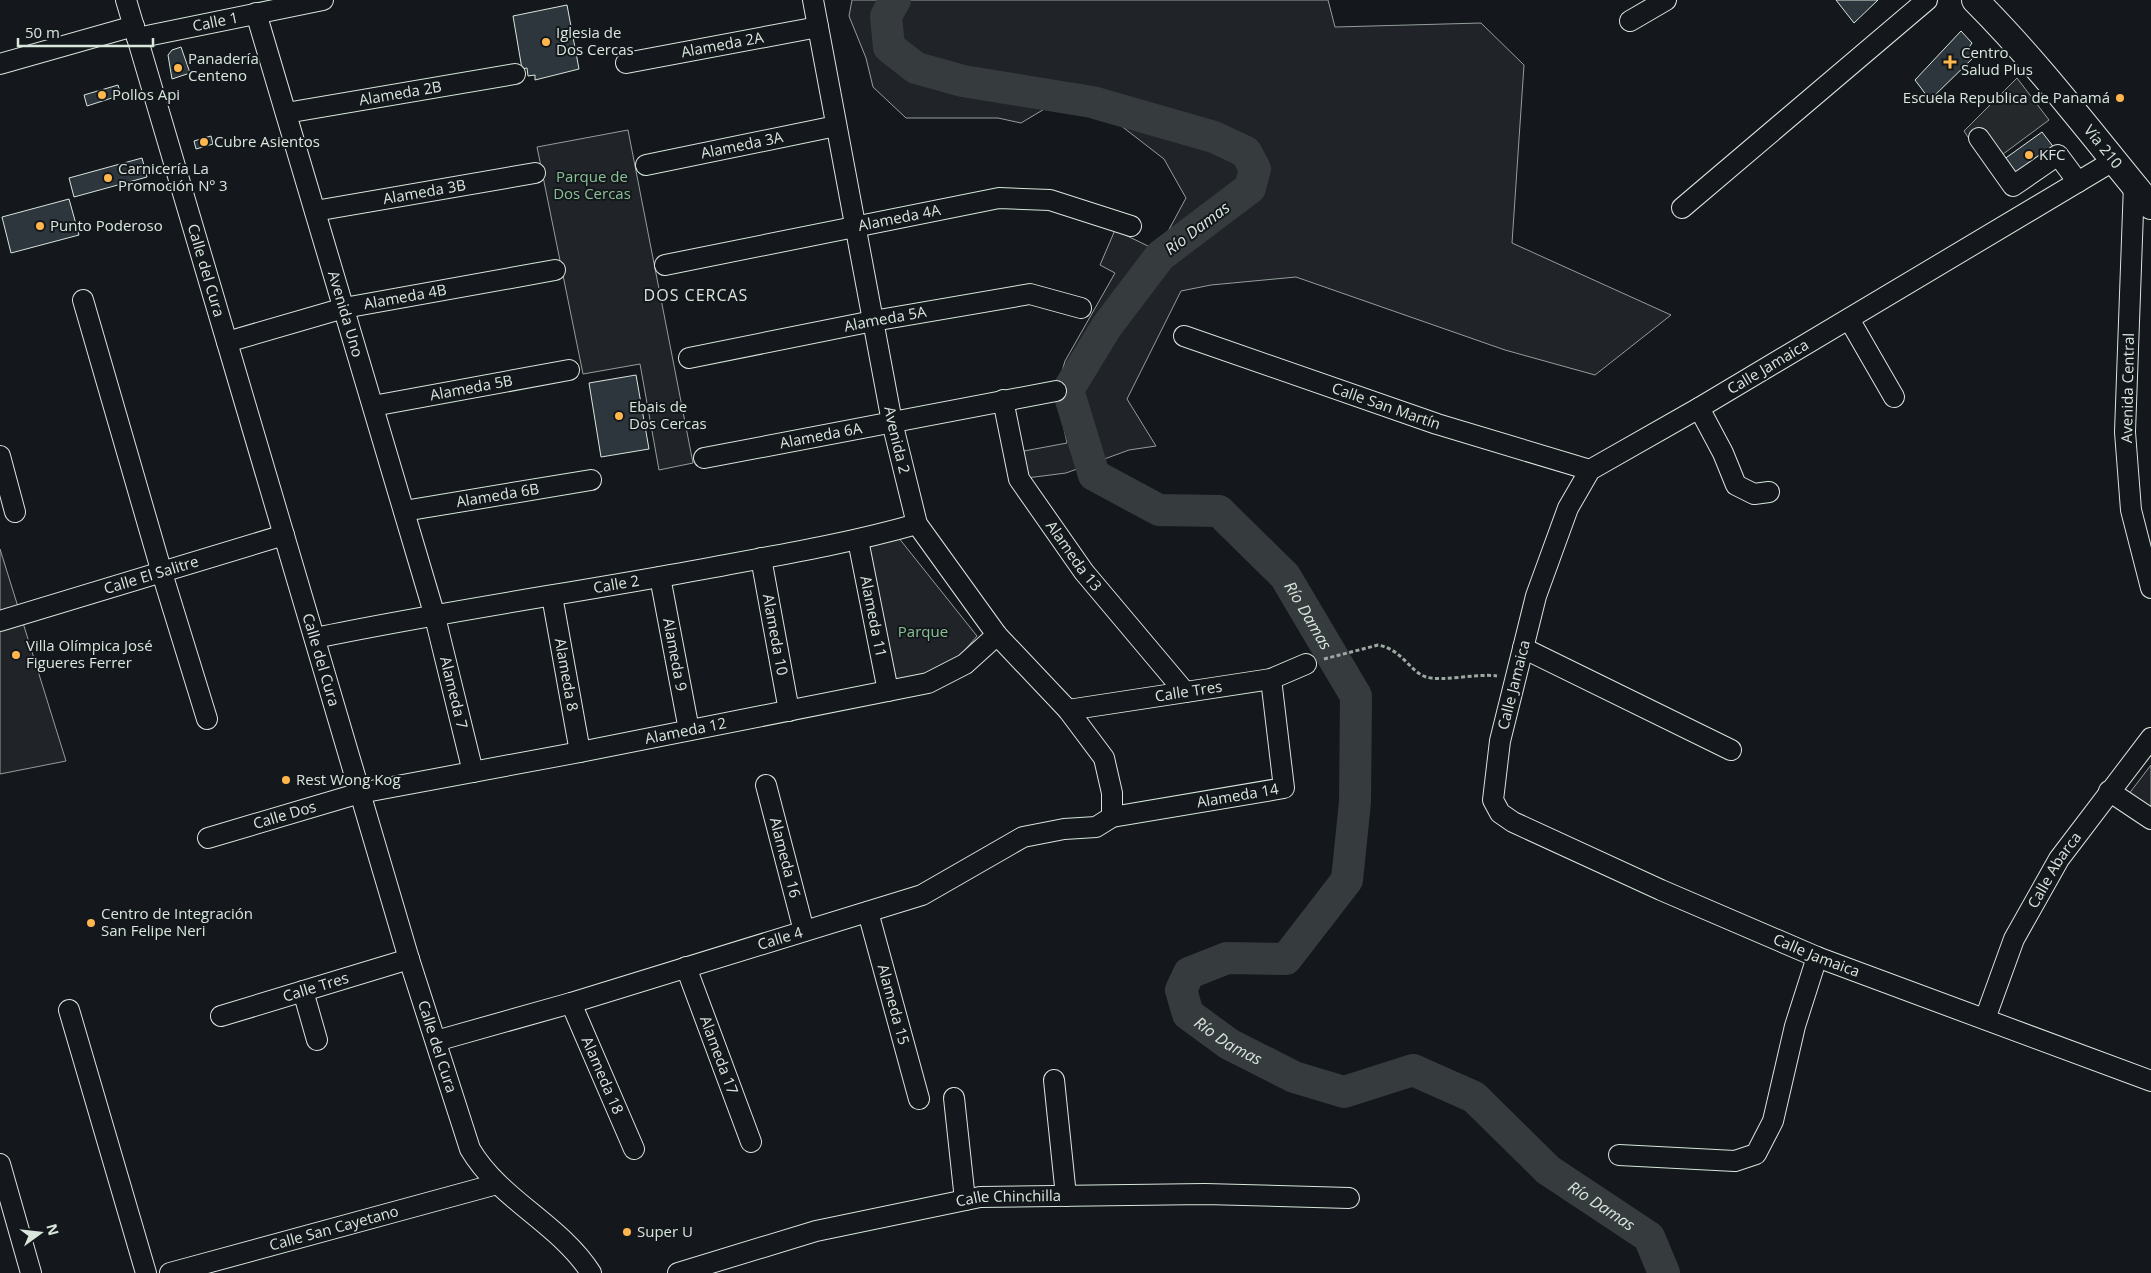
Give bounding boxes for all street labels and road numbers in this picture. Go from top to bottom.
street label: Calle 1 [190,7,240,35]
street label: Alameda 2A [679,26,765,61]
street label: Alameda 2B [357,76,443,109]
street label: Vía 210 [2080,120,2127,172]
street label: Alameda 3A [699,126,785,163]
street label: Alameda 3B [381,174,467,208]
street label: Alameda 4A [856,199,943,235]
street label: Calle del Cura [184,221,230,319]
street label: Avenida Uno [324,268,369,359]
street label: Alameda 4B [362,279,448,313]
street label: Alameda 5A [842,301,928,336]
street label: Avenida Central [2116,333,2138,443]
street label: Calle Jamaica [1723,334,1812,398]
street label: Alameda 5B [428,370,514,404]
street label: Calle San Martín [1329,377,1443,433]
street label: Avenida 2 [880,405,915,476]
street label: Alameda 6A [778,417,864,452]
street label: Alameda 6B [455,478,540,511]
street label: Alameda 13 [1042,516,1107,595]
street label: Calle El Salitre [101,550,201,598]
street label: Calle 2 [592,570,641,597]
street label: Alameda 11 [856,574,892,659]
street label: Alameda 10 [759,592,793,677]
street label: Calle del Cura [298,611,345,709]
street label: Alameda 9 [659,616,692,693]
street label: Alameda 8 [551,636,583,713]
street label: Calle Jamaica [1492,638,1534,732]
street label: Alameda 7 [436,654,473,731]
street label: Calle Tres [1153,676,1223,706]
street label: Alameda 12 [643,712,728,748]
street label: Alameda 14 [1195,778,1280,812]
street label: Calle Dos [251,796,318,833]
street label: Alameda 16 [766,815,806,900]
street label: Calle Abarca [2022,827,2085,911]
street label: Calle 4 [755,921,805,954]
street label: Calle Jamaica [1770,928,1863,981]
street label: Alameda 15 [874,962,915,1047]
street label: Calle Tres [280,967,351,1006]
street label: Calle del Cura [414,998,462,1095]
street label: Alameda 17 [696,1013,743,1097]
street label: Alameda 18 [578,1033,629,1117]
street label: Calle Chinchilla [954,1185,1061,1211]
street label: Calle San Cayetano [267,1200,401,1255]

